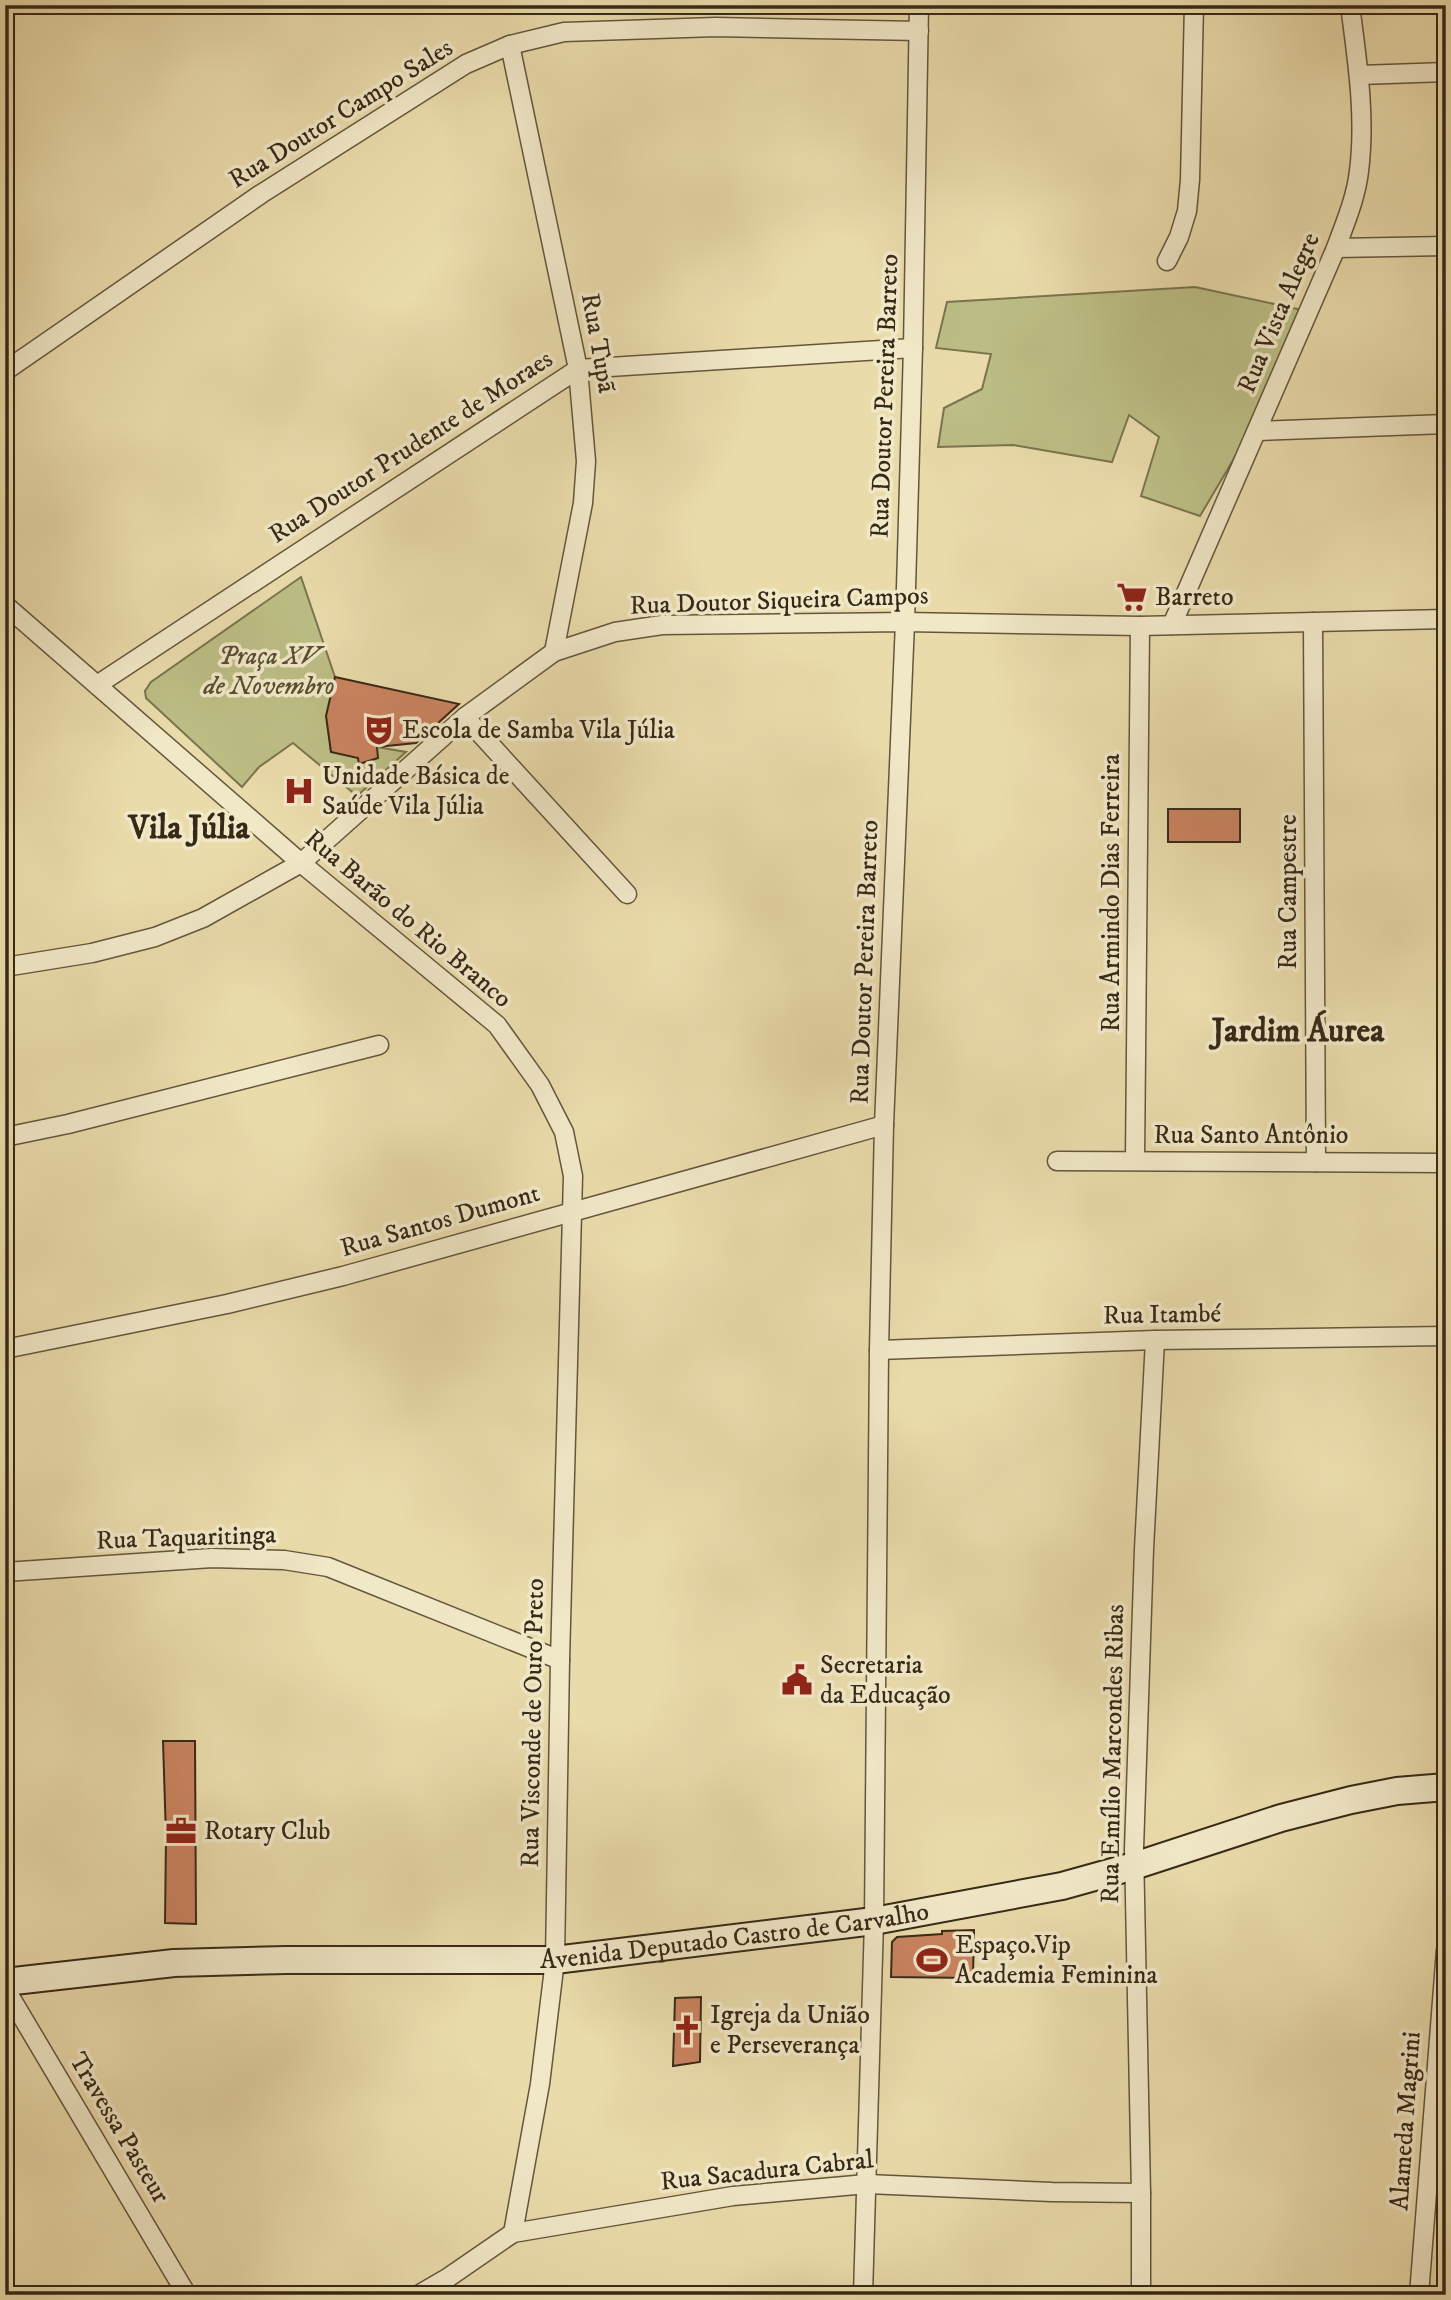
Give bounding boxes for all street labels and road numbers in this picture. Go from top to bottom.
street label: Rua Doutor Campo Sales [223,32,459,196]
street label: Rua Vista Alegre [1230,228,1328,398]
street label: Rua Doutor Pereira Barreto [864,253,906,539]
street label: Rua Tupã [573,290,623,396]
street label: Rua Doutor Prudente de Moraes [263,343,559,551]
street label: Rua Doutor Siqueira Campos [629,579,929,623]
street label: Rua Armindo Dias Ferreira [1095,754,1128,1032]
street label: Rua Campestre [1272,814,1305,970]
street label: Rua Doutor Pereira Barreto [844,819,886,1105]
street label: Rua Barão do Rio Branco [298,823,518,1015]
street label: Rua Santo Antônio [1153,1119,1349,1152]
street label: Rua Santos Dumont [337,1177,543,1265]
street label: Rua Itambé [1102,1297,1222,1333]
street label: Rua Taquaritinga [96,1518,276,1558]
street label: Rua Visconde de Ouro Preto [514,1578,552,1868]
street label: Rua Emílio Marcondes Ribas [1094,1604,1132,1904]
street label: Avenida Deputado Castro de Carvalho [540,1895,932,1977]
street label: Alameda Magrini [1383,2030,1429,2212]
street label: Travessa Pasteur [61,2047,177,2210]
street label: Rua Sacadura Cabral [659,2143,875,2199]

